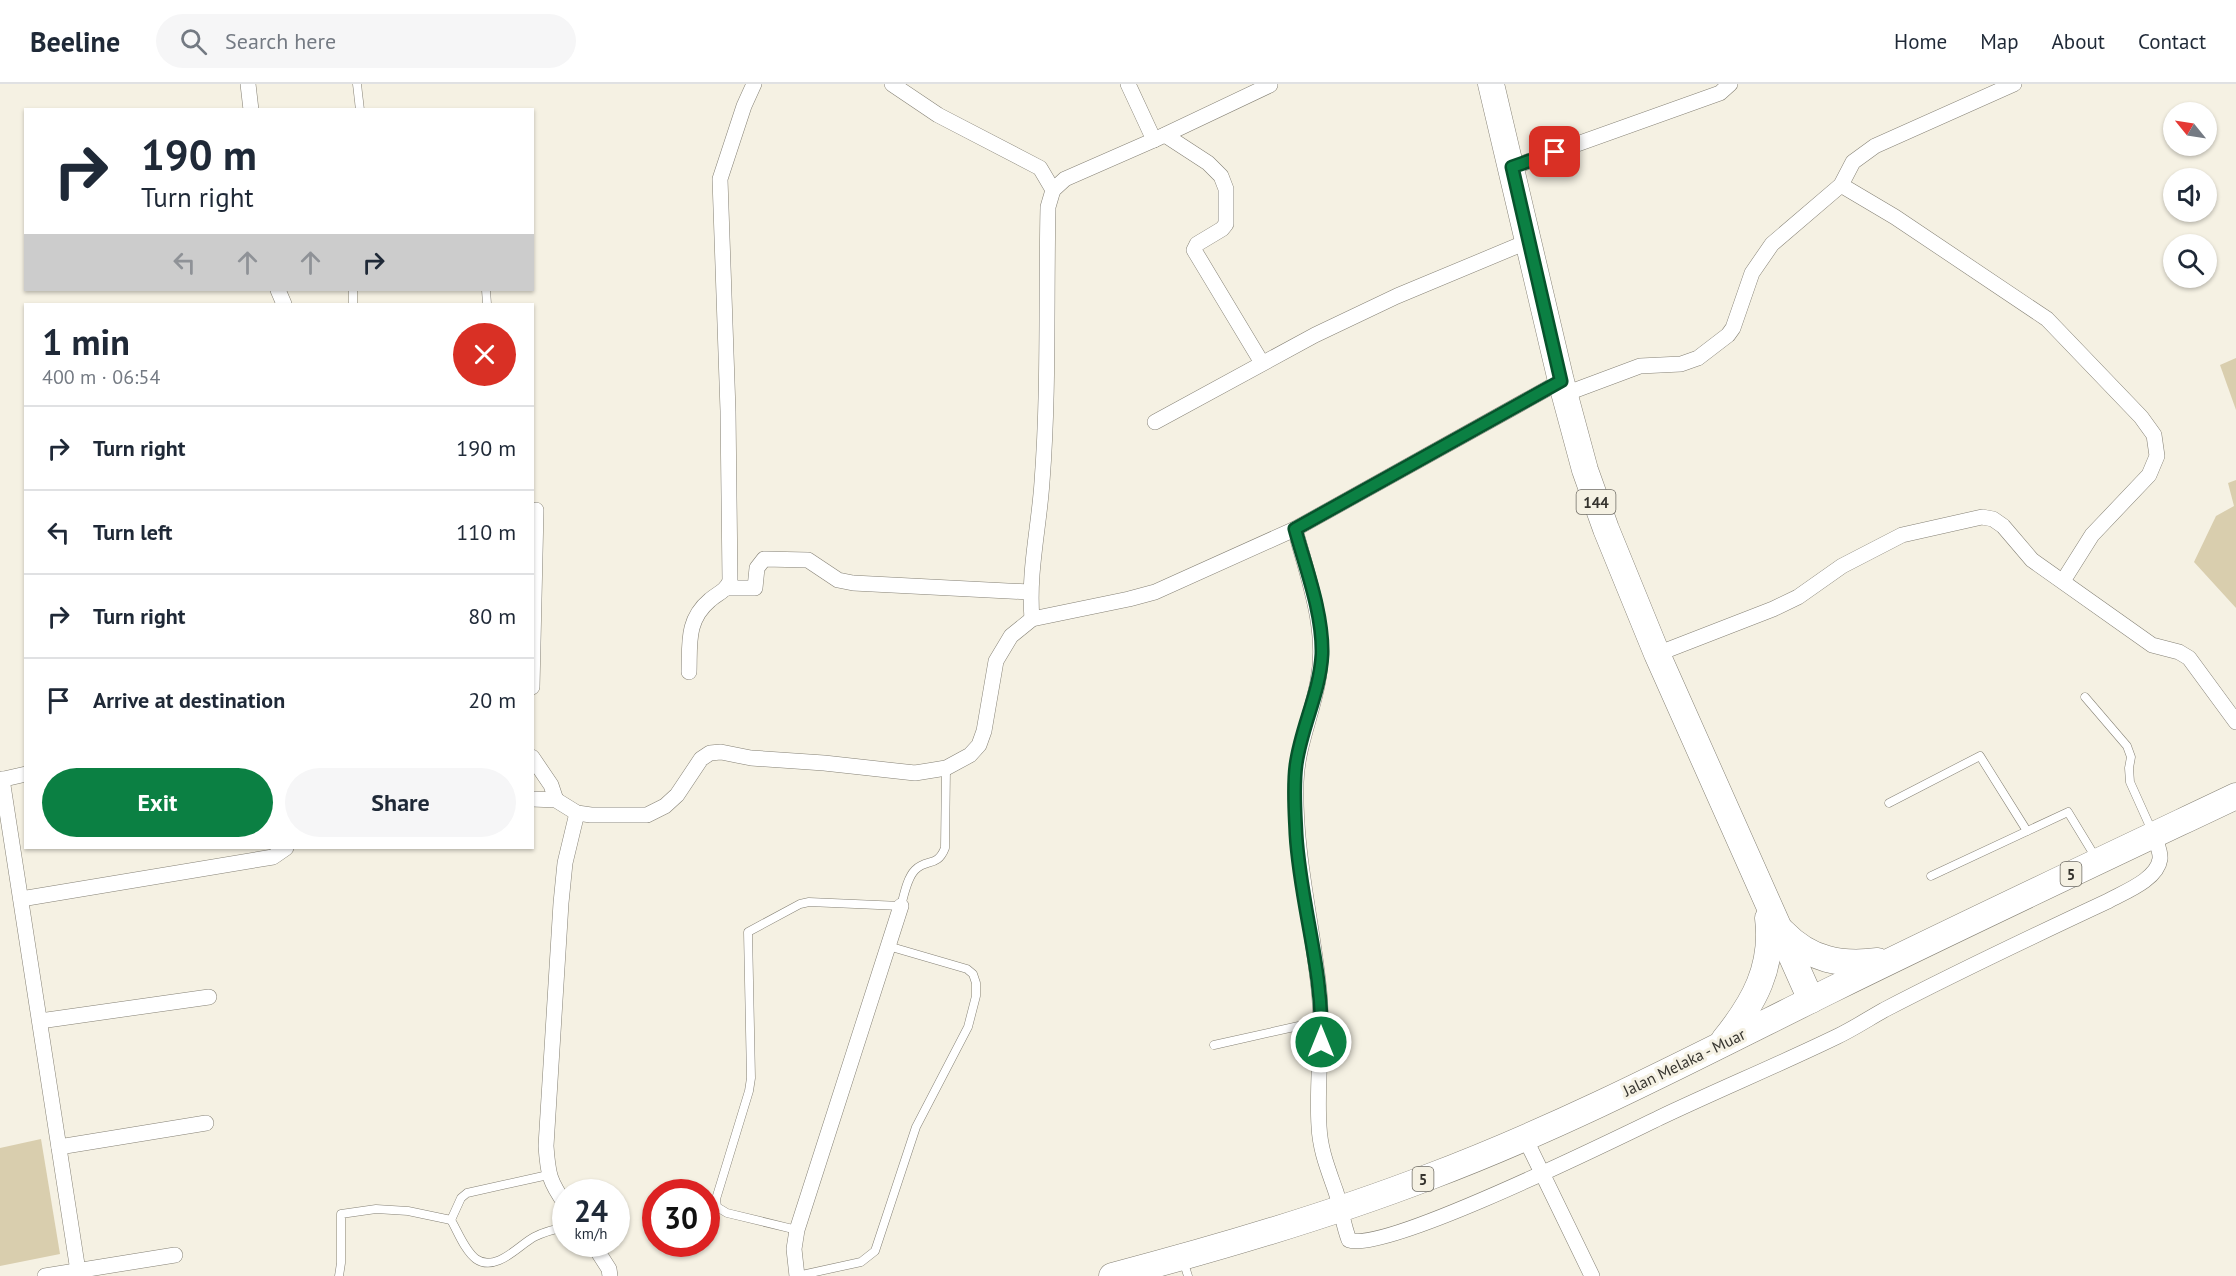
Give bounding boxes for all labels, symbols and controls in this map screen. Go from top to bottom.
search box [156,14,576,68]
text: Beeline [30,23,120,60]
icon: search [177,25,210,58]
text: Search here [225,27,336,55]
text: Home [1894,28,1947,55]
text: Map [1980,28,2019,55]
text: About [2052,28,2105,55]
text: Contact [2138,28,2206,55]
north arrow [2163,102,2217,156]
map controls [2163,102,2217,288]
pin [1529,126,1580,177]
text: 190 m [141,127,257,182]
icon: right [42,132,120,210]
icon: arrive [1538,135,1571,168]
button: sound [2163,168,2217,222]
text: Turn right [141,180,254,214]
button: search [2163,234,2217,288]
icon: left [168,246,201,279]
icon: ahead [231,246,264,279]
icon: ahead [294,246,327,279]
icon: right [357,246,390,279]
text: 1 min [42,318,130,365]
button: close [453,323,516,386]
text: 400 m · 06:54 [42,364,160,390]
icon: right [42,432,75,465]
text: Turn right [93,434,185,462]
text: 190 m [456,434,516,462]
road number: 144 [1576,490,1616,514]
icon: left [42,516,75,549]
text: Turn left [93,518,173,546]
text: 110 m [456,518,516,546]
icon: right [42,600,75,633]
text: Turn right [93,602,185,630]
text: 80 m [468,602,516,630]
icon: arrive [42,684,75,717]
text: Arrive at destination [93,686,285,714]
text: 20 m [468,686,516,714]
button: Exit [42,768,273,837]
button: Share [285,768,516,837]
road number: 5 [2060,862,2082,886]
position arrow [1289,1010,1353,1074]
street label: Jalan Melaka - Muar [1619,1023,1749,1101]
road number: 5 [1412,1167,1434,1191]
speed limit sign: 30 [642,1179,720,1257]
text: 24 [574,1191,608,1230]
text: km/h [575,1224,607,1243]

